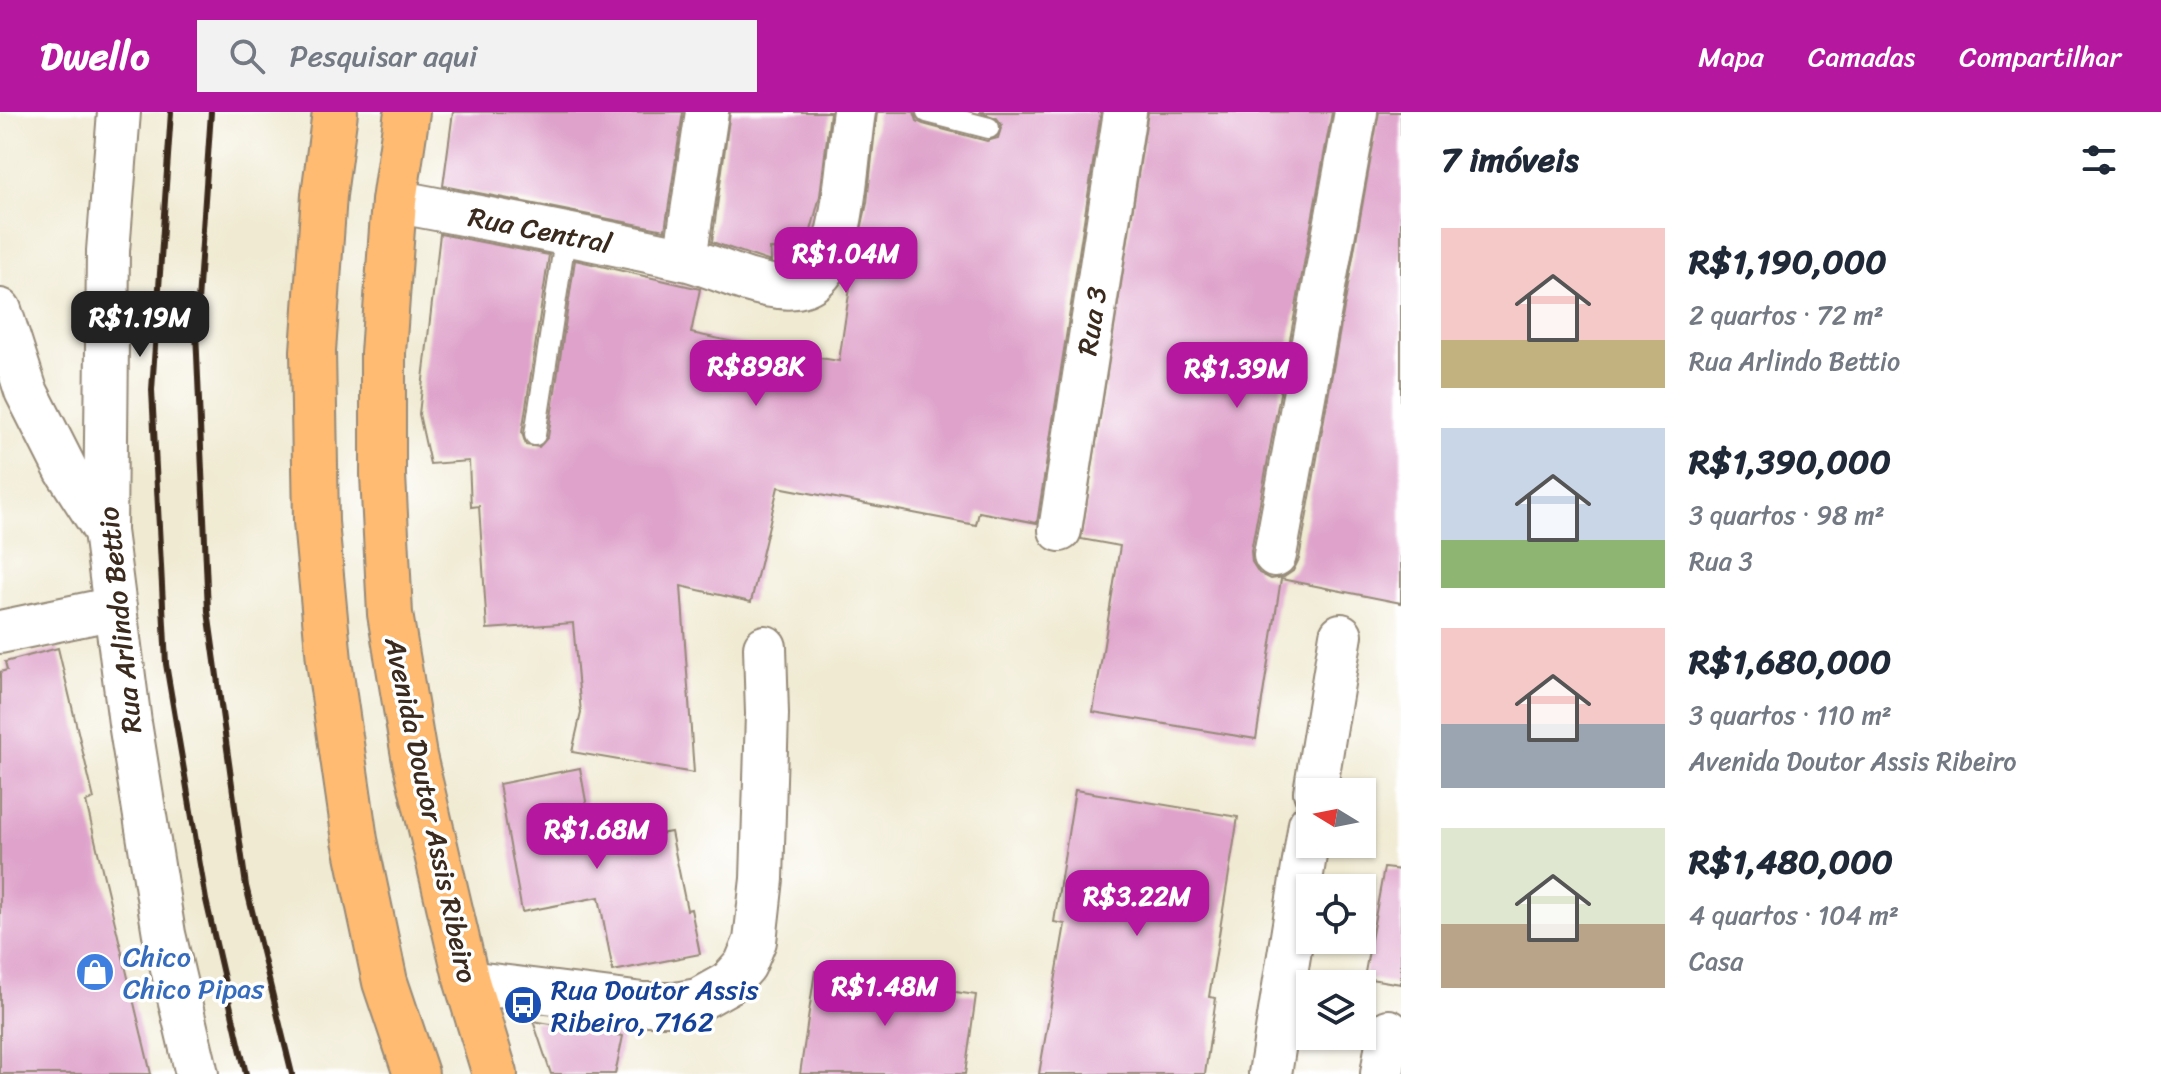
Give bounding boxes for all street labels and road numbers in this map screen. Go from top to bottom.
street label: Rua Central [464,192,617,268]
street label: Rua 3 [1062,283,1122,359]
street label: Rua Arlindo Bettio [84,504,156,736]
street label: Avenida Doutor Assis Ribeiro [370,631,492,988]

